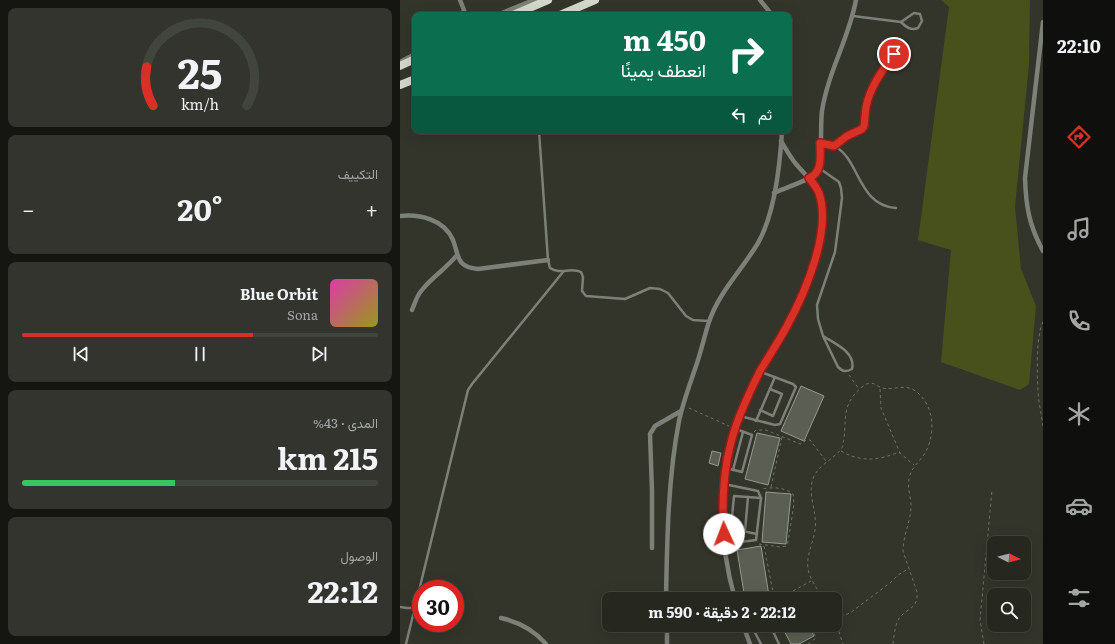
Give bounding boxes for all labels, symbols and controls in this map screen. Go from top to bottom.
text: 450 m [623,18,706,60]
icon: right [720,28,772,80]
text: 22:10 [1057,32,1101,59]
pin [877,37,911,71]
text: 25 [178,39,222,101]
icon: arrive [883,43,905,65]
text: انعطف يمينًا [621,56,706,83]
text: km/h [181,92,220,113]
text: ثم [758,102,772,125]
icon: left [728,104,750,126]
icon: directions [1065,123,1093,151]
text: التكييف [338,164,378,183]
text: 20° [177,186,223,230]
text: − [22,192,35,225]
text: + [365,192,378,225]
icon: music [1065,215,1093,243]
text: Blue Orbit [240,282,318,305]
text: Sona [287,305,318,324]
icon: phone [1065,307,1093,335]
icon: previous [70,343,92,365]
icon: pause [189,343,211,365]
icon: next [308,343,330,365]
icon: climate [1065,400,1093,428]
text: المدى · 43% [313,413,378,432]
text: 215 km [277,435,378,479]
icon: car [1065,492,1093,520]
position arrow [703,513,745,555]
north arrow [987,536,1031,580]
map controls [987,536,1031,632]
text: الوصول [340,546,378,565]
text: 22:12 [307,568,378,612]
speed limit sign: 30 [412,580,464,632]
icon: filters [1065,584,1093,612]
button: search [987,588,1031,632]
text: 22:12 · 2 دقيقة · 590 m [648,600,796,623]

